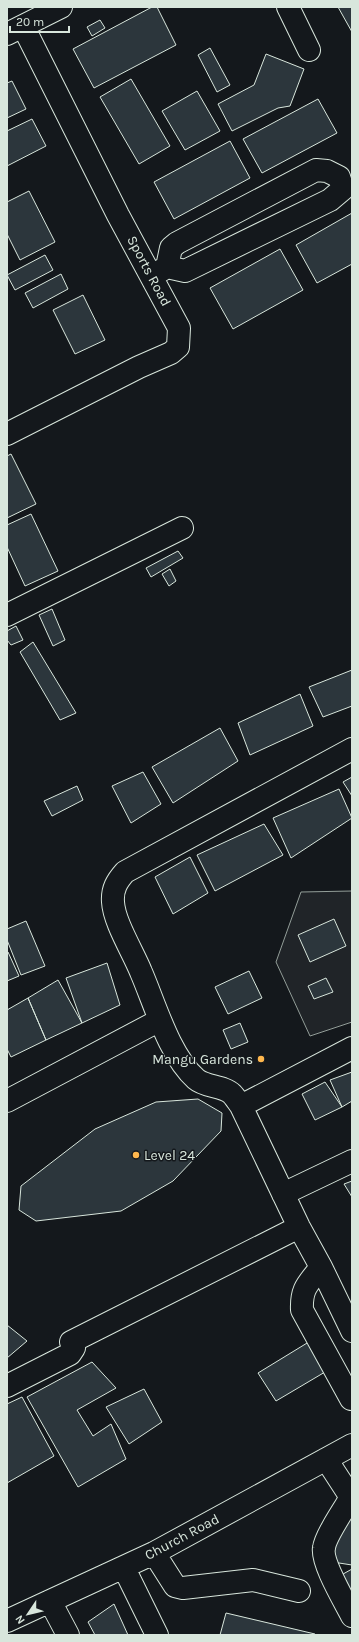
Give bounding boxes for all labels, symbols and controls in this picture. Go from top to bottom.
scale bar [10,8,69,34]
text: 20 m [16,15,44,29]
street label: Sports Road [123,233,175,309]
place label: Mangu Gardens [152,1051,253,1068]
marker: Mangu Gardens [256,1054,266,1064]
place label: Level 24 [144,1147,195,1164]
marker: Level 24 [131,1150,141,1160]
street label: Church Road [142,1510,222,1564]
north arrow [8,1594,48,1634]
text: N [13,1612,28,1626]

